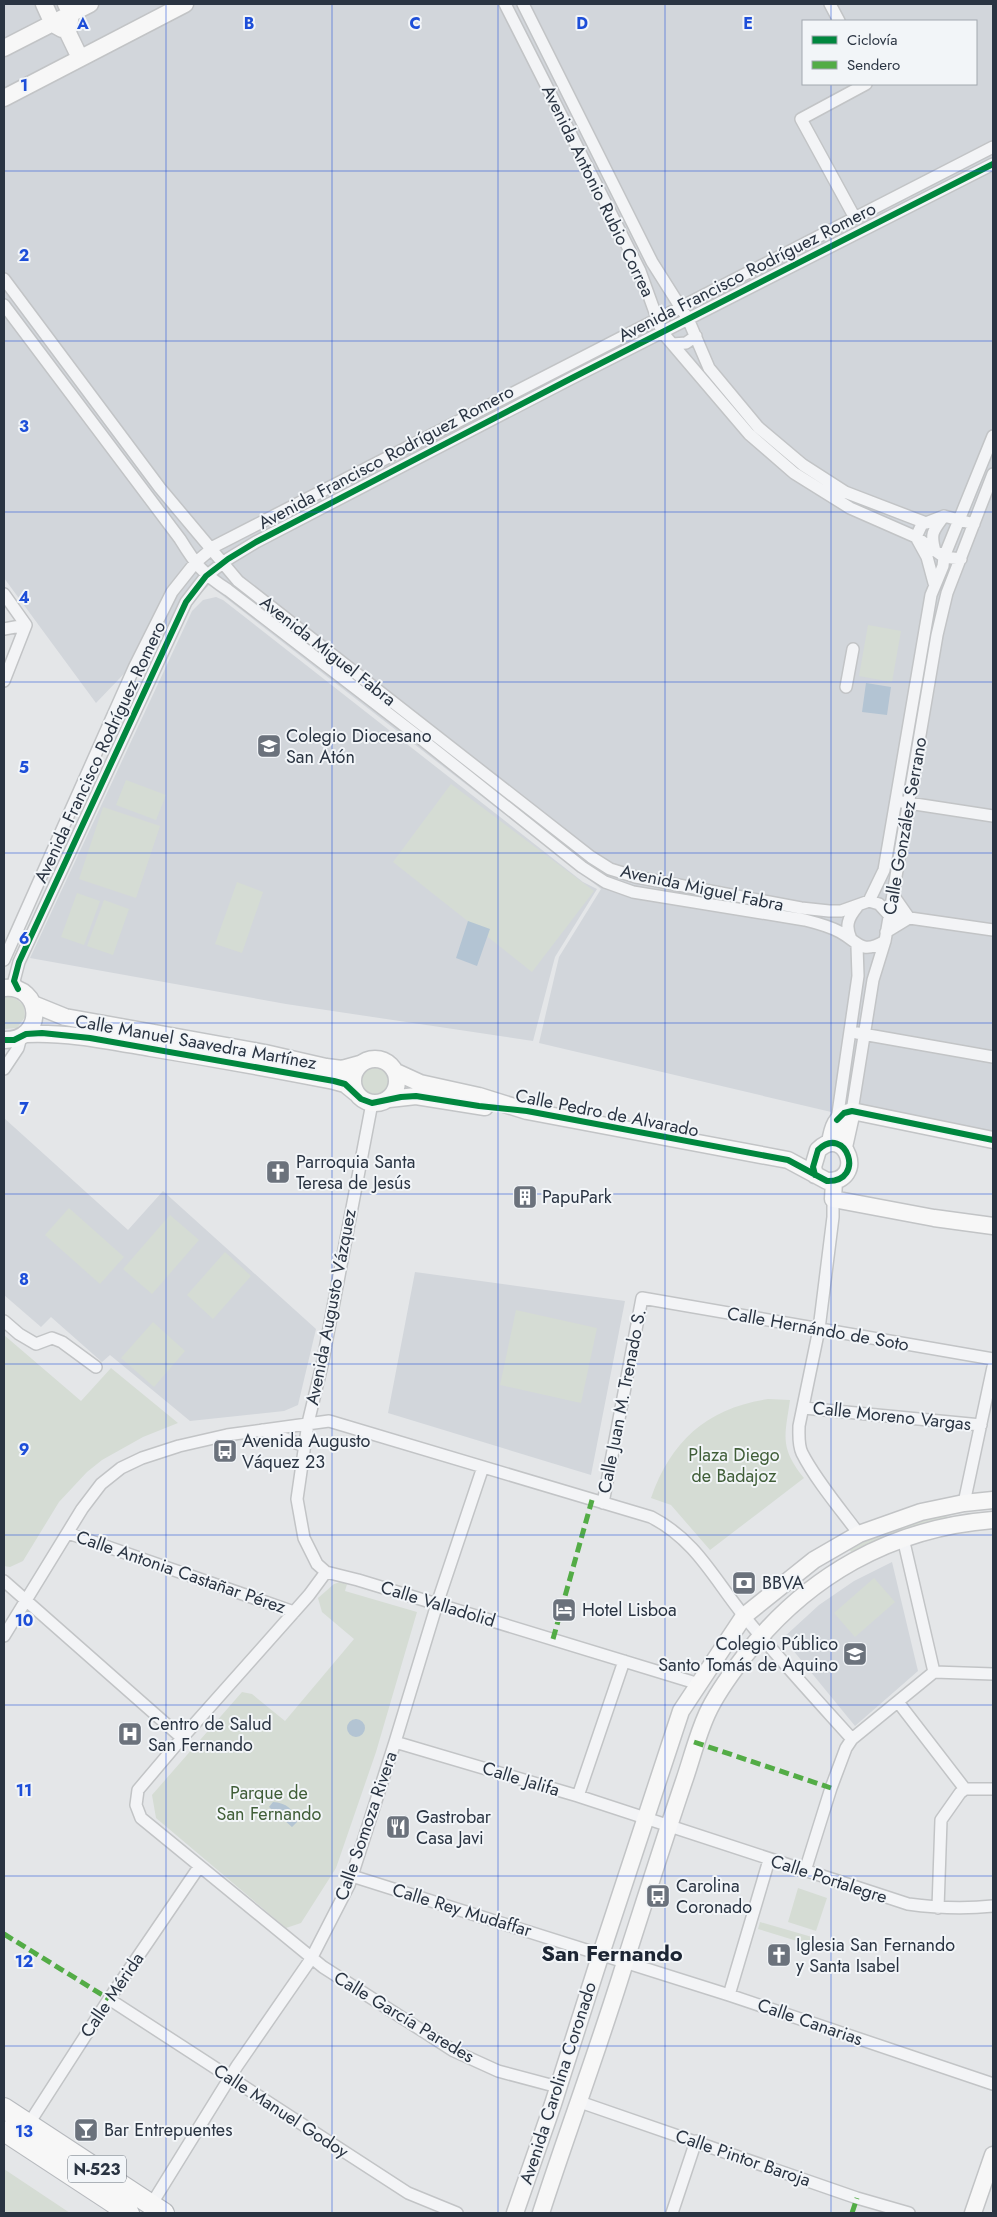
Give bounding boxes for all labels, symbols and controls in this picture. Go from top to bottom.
text: A [76,12,89,35]
text: B [244,12,254,35]
text: C [409,12,421,35]
text: D [576,12,588,35]
text: E [743,12,753,35]
legend [802,20,977,85]
text: Ciclovía [847,29,897,51]
text: Sendero [847,54,900,76]
text: 1 [20,74,28,97]
street label: Avenida Antonio Rubio Correa [535,81,661,301]
street label: Avenida Francisco Rodríguez Romero [614,195,880,349]
text: 2 [19,244,29,267]
street label: Avenida Francisco Rodríguez Romero [254,378,519,536]
text: 3 [19,415,29,438]
text: 4 [18,586,30,609]
street label: Avenida Miguel Fabra [254,590,402,712]
street label: Avenida Francisco Rodríguez Romero [28,617,172,887]
place label: Colegio Diocesano San Atón [286,723,432,770]
school or university icon: Colegio Diocesano San Atón [256,733,282,759]
street label: Calle González Serrano [877,735,933,917]
text: 5 [19,756,29,779]
street label: Avenida Miguel Fabra [618,858,786,918]
text: 6 [19,927,29,950]
street label: Calle Manuel Saavedra Martínez [73,1008,319,1076]
street label: Calle Pedro de Alvarado [513,1082,701,1144]
text: 7 [19,1097,29,1120]
place label: Parroquia Santa Teresa de Jesús [296,1149,415,1196]
church icon: Parroquia Santa Teresa de Jesús [265,1159,291,1185]
building icon: PapuPark [512,1184,538,1210]
place label: PapuPark [542,1184,612,1210]
street label: Avenida Augusto Vázquez [299,1206,363,1407]
text: 8 [19,1268,29,1291]
street label: Calle Hernándo de Soto [725,1300,911,1358]
street label: Calle Juan M. Trenado S. [591,1306,653,1496]
street label: Calle Moreno Vargas [812,1395,972,1437]
place label: Avenida Augusto Váquez 23 [242,1428,371,1475]
text: 9 [19,1438,29,1461]
bus stop icon: Avenida Augusto Váquez 23 [212,1438,238,1464]
park label: Plaza Diego de Badajoz [688,1442,780,1489]
street label: Calle Antonia Castañar Pérez [73,1524,290,1620]
bank icon: BBVA [731,1570,757,1596]
place label: BBVA [762,1570,804,1596]
street label: Calle Valladolid [377,1574,499,1634]
hotel icon: Hotel Lisboa [551,1597,577,1623]
place label: Hotel Lisboa [582,1597,677,1623]
text: 10 [15,1609,33,1632]
place label: Colegio Público Santo Tomás de Aquino [658,1631,838,1678]
school or university icon: Colegio Público Santo Tomás de Aquino [842,1641,868,1667]
place label: Centro de Salud San Fernando [148,1711,272,1758]
hospital icon: Centro de Salud San Fernando [117,1721,143,1747]
street label: Calle Somoza Rivera [328,1748,404,1904]
street label: Calle Jalifa [479,1755,563,1803]
text: 11 [16,1779,32,1802]
park label: Parque de San Fernando [217,1780,322,1827]
place label: Gastrobar Casa Javi [416,1804,492,1851]
restaurant icon: Gastrobar Casa Javi [385,1814,411,1840]
street label: Calle Portalegre [767,1848,891,1910]
place label: Carolina Coronado [676,1873,752,1920]
street label: Calle Rey Mudaffar [389,1876,536,1944]
bus stop icon: Carolina Coronado [645,1883,671,1909]
place label: Iglesia San Fernando y Santa Isabel [796,1932,955,1979]
district label: San Fernando [541,1937,683,1969]
church icon: Iglesia San Fernando y Santa Isabel [766,1942,792,1968]
street label: Calle Mérida [74,1947,150,2043]
text: 12 [15,1950,33,1973]
street label: Calle García Paredes [329,1965,479,2069]
street label: Avenida Carolina Coronado [513,1978,603,2188]
street label: Calle Canarias [754,1992,866,2052]
street label: Calle Manuel Godoy [208,2058,354,2165]
bar icon: Bar Entrepuentes [73,2117,99,2143]
place label: Bar Entrepuentes [104,2117,232,2143]
text: 13 [15,2120,33,2143]
street label: Calle Pintor Baroja [672,2123,814,2193]
road number: N-523 [68,2156,126,2182]

